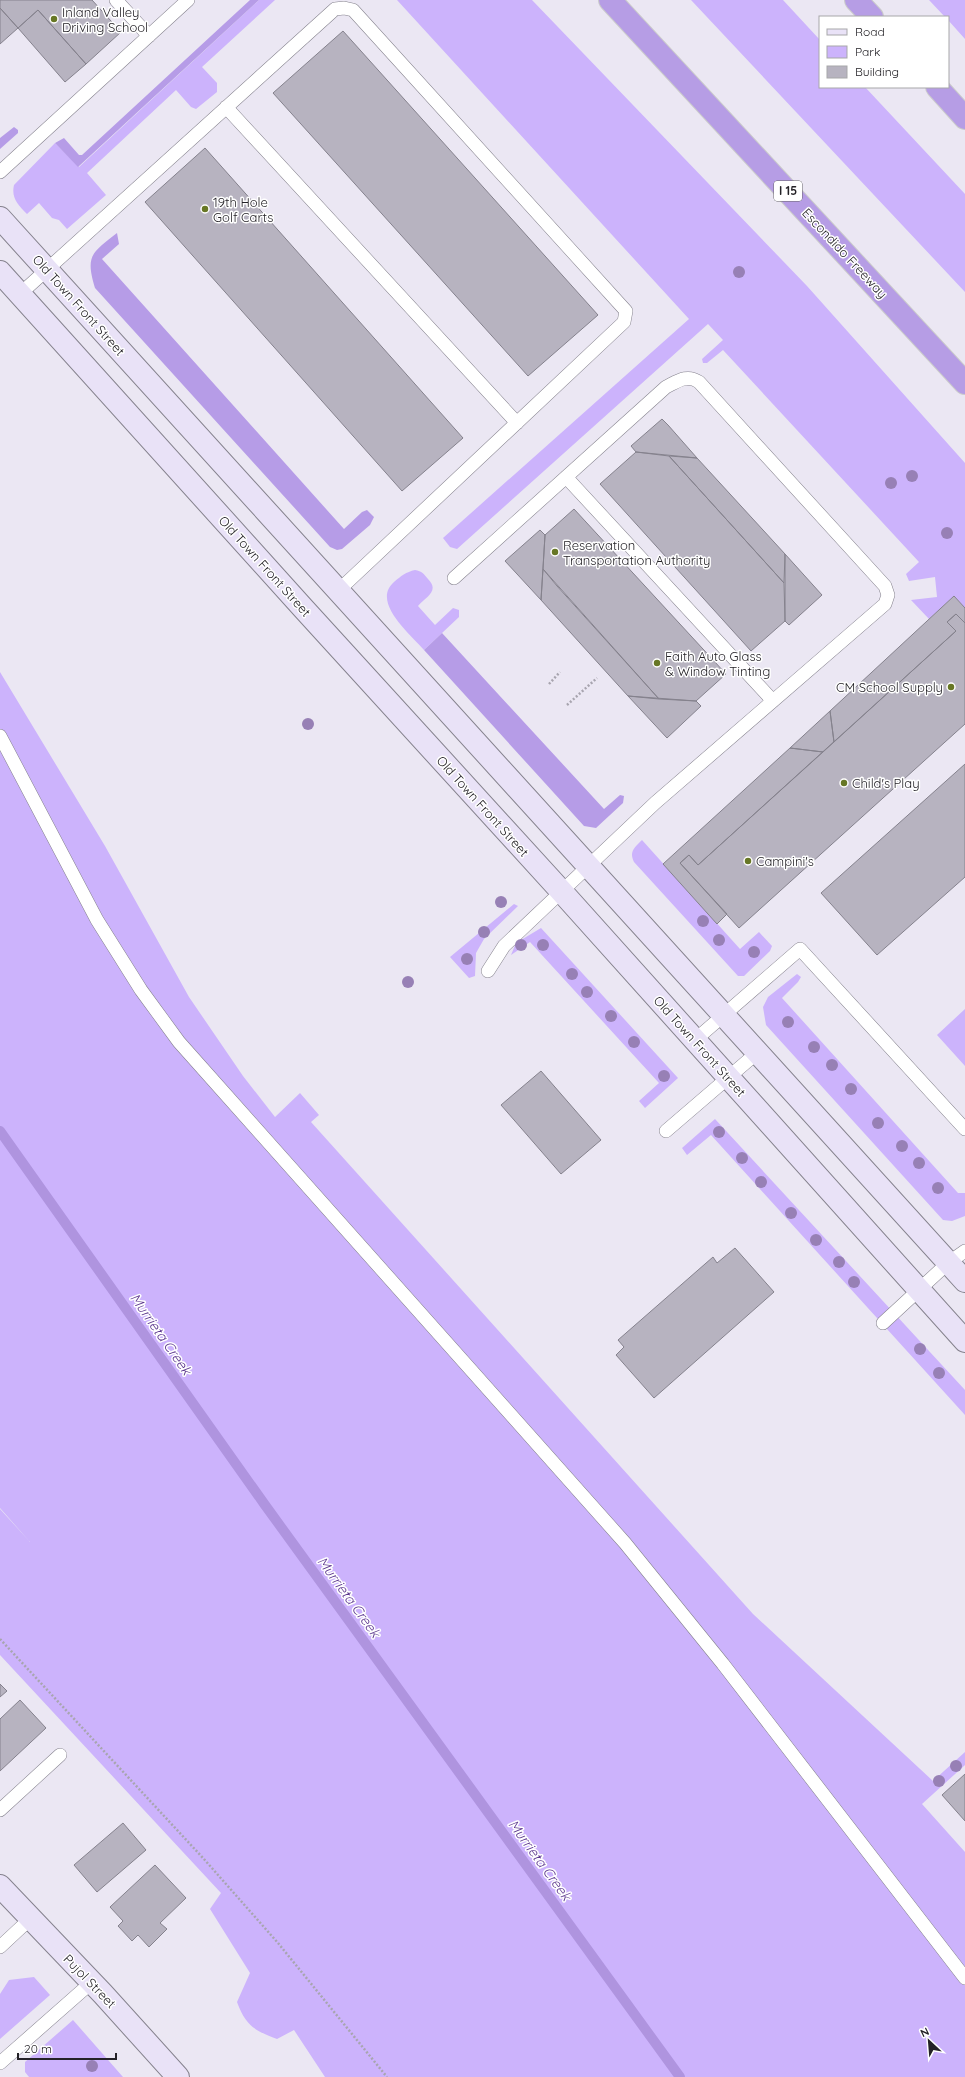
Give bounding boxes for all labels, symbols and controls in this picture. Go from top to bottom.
place label: Inland Valley Driving School [62,4,148,35]
marker: Inland Valley Driving School [49,14,59,24]
legend [819,16,949,88]
text: Road [855,24,885,39]
text: Park [855,44,880,59]
text: Building [855,64,899,79]
road number: I 15 [774,181,802,201]
place label: 19th Hole Golf Carts [213,194,273,225]
marker: 19th Hole Golf Carts [200,204,210,214]
street label: Escondido Freeway [799,205,891,301]
street label: Old Town Front Street [30,251,128,359]
street label: Old Town Front Street [216,512,314,620]
place label: Reservation Transportation Authority [563,537,710,568]
marker: Reservation Transportation Authority [550,547,560,557]
place label: Faith Auto Glass & Window Tinting [665,648,770,679]
marker: Faith Auto Glass & Window Tinting [652,658,662,668]
place label: CM School Supply [836,679,943,695]
marker: CM School Supply [946,682,956,692]
street label: Old Town Front Street [434,752,532,860]
place label: Child's Play [852,775,920,791]
marker: Child's Play [839,778,849,788]
place label: Campini's [756,853,814,869]
marker: Campini's [743,856,753,866]
street label: Old Town Front Street [651,992,749,1100]
water label: Murrieta Creek [126,1290,197,1380]
water label: Murrieta Creek [314,1553,385,1642]
water label: Murrieta Creek [505,1816,576,1905]
street label: Pujol Street [60,1951,120,2011]
north arrow [909,2021,949,2061]
text: N [918,2024,931,2040]
scale bar [18,2035,116,2061]
text: 20 m [24,2041,52,2056]

